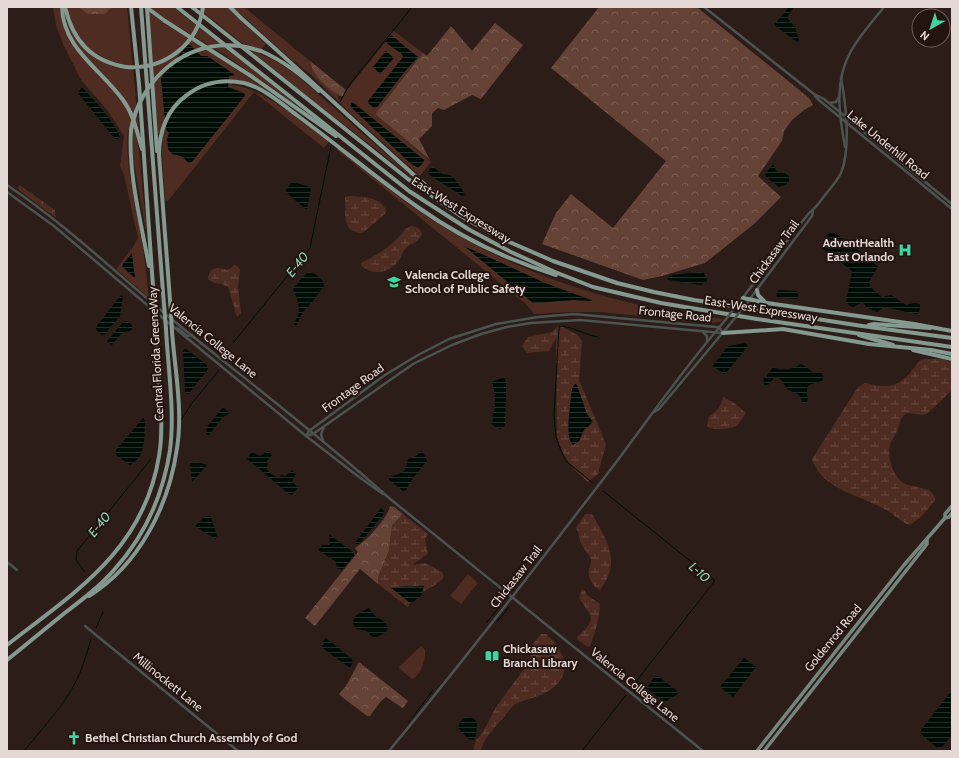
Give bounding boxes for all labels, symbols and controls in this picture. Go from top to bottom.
north arrow [911,8,951,48]
text: N [917,28,932,44]
street label: Lake Underhill Road [844,107,932,182]
street label: East-West Expressway [409,173,514,246]
street label: Chickasaw Trail [745,217,802,287]
place label: AdventHealth East Orlando [823,235,894,264]
hospital icon: AdventHealth East Orlando [897,242,913,258]
water label: E-40 [282,248,312,280]
place label: Valencia College School of Public Safety [405,267,526,296]
school or university icon: Valencia College School of Public Safety [386,274,402,290]
street label: Central Florida GreeneWay [144,286,167,422]
street label: East-West Expressway [704,292,819,325]
street label: Valencia College Lane [166,300,261,381]
street label: Frontage Road [638,302,712,325]
street label: Frontage Road [319,360,387,415]
water label: E-40 [84,508,114,540]
street label: Chickasaw Trail [487,542,545,611]
water label: L-10 [686,558,714,586]
street label: Goldenrod Road [801,601,864,674]
place label: Chickasaw Branch Library [503,641,578,670]
street label: Valencia College Lane [588,644,683,725]
library icon: Chickasaw Branch Library [484,648,500,664]
street label: Millinockett Lane [130,649,206,714]
church icon: Bethel Christian Church Assembly of God [66,730,82,746]
place label: Bethel Christian Church Assembly of God [85,730,297,745]

